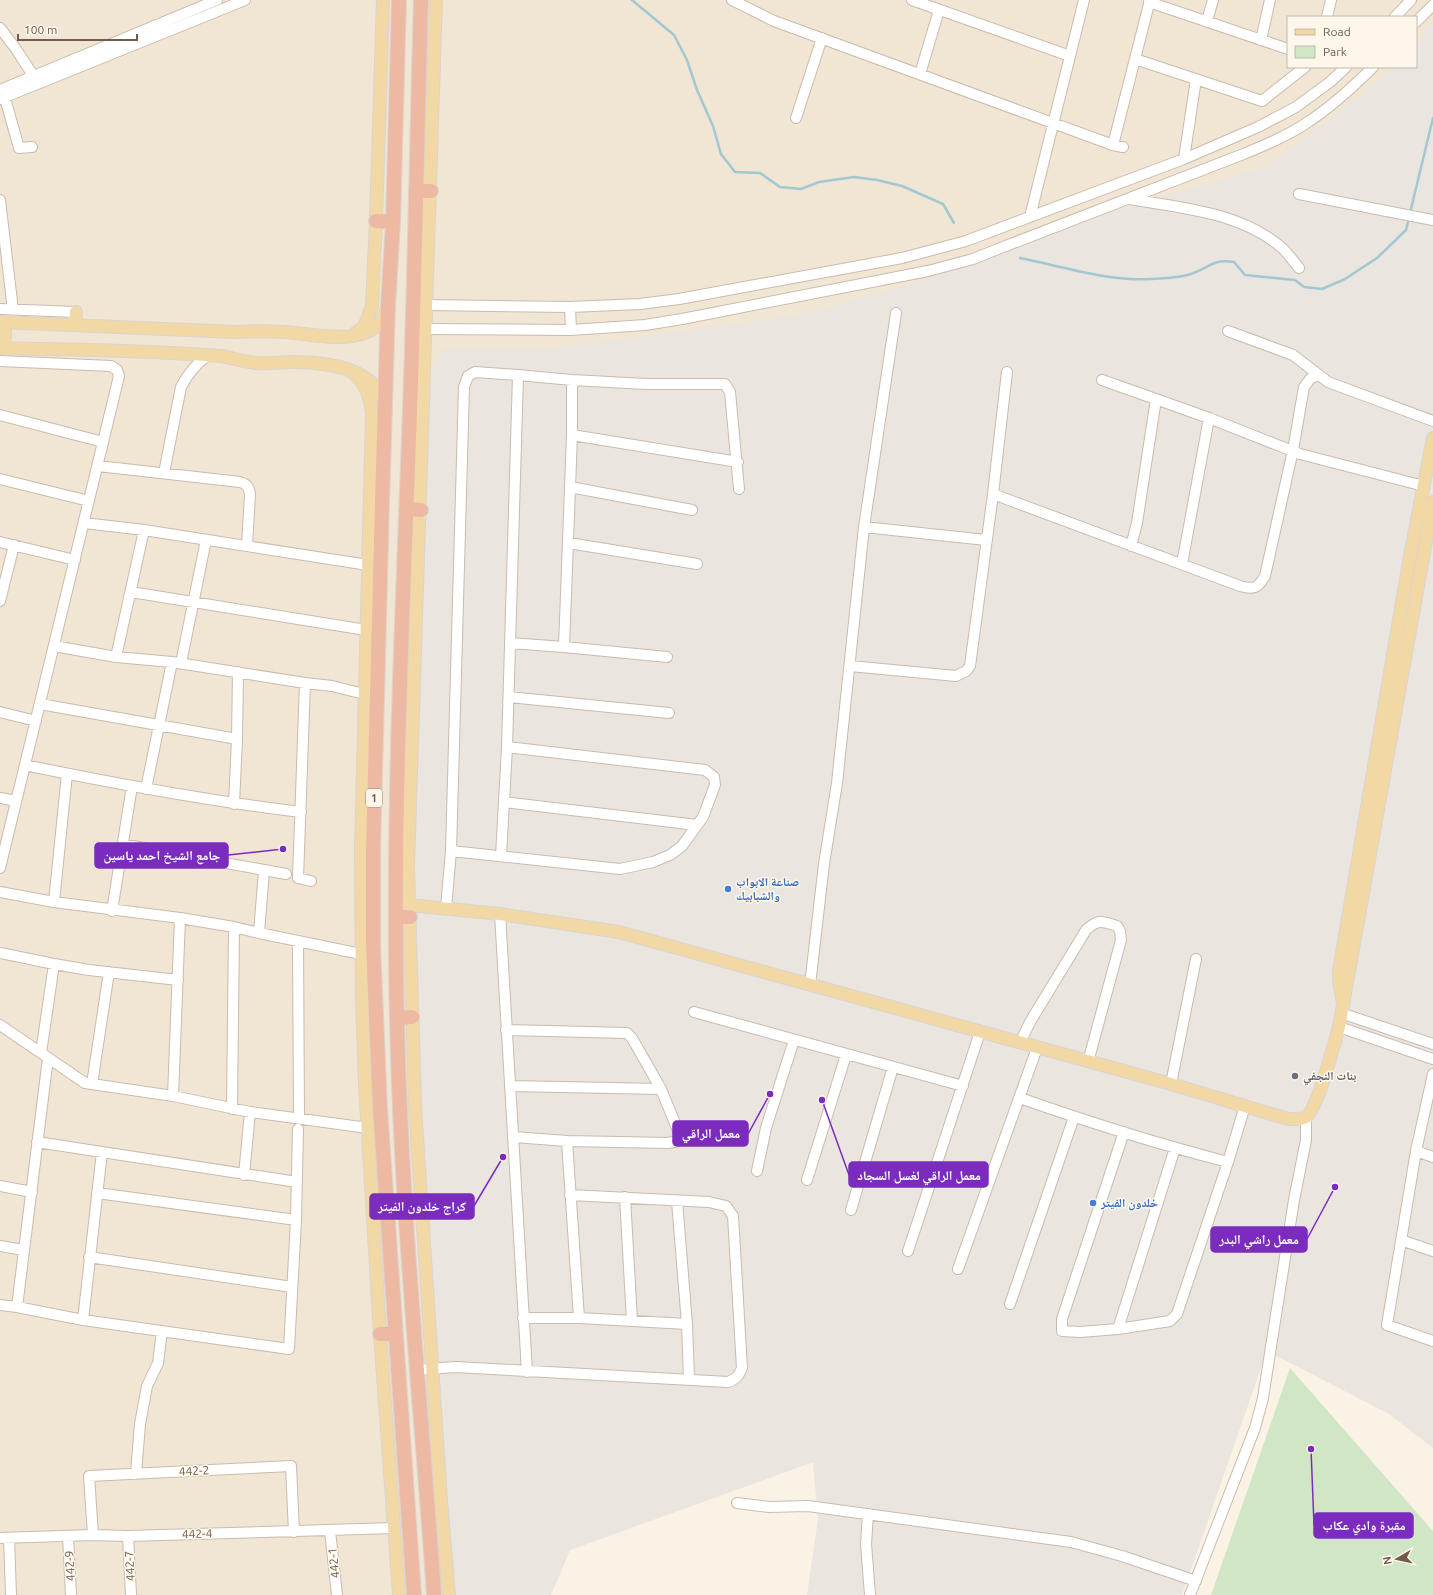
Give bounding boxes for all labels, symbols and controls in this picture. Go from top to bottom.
scale bar [18,16,137,42]
legend [1287,16,1417,68]
text: 100 m [24,23,57,36]
text: Road [1323,25,1351,38]
text: Park [1323,45,1347,58]
road number: 1 [366,789,382,807]
callout: جامع الشيخ احمد ياسين [95,843,228,868]
text: جامع الشيخ احمد ياسين [103,848,221,865]
place label: صناعة الابواب والشبابيك [736,875,799,903]
marker: صناعة الابواب والشبابيك [723,884,733,894]
place label: بنات النجفي [1303,1069,1356,1086]
marker: بنات النجفي [1290,1071,1300,1081]
callout: معمل الراقي [673,1121,748,1146]
text: معمل الراقي [682,1126,740,1144]
callout: معمل الراقي لغسل السجاد [849,1162,988,1187]
text: معمل الراقي لغسل السجاد [857,1168,981,1186]
callout: كراج خلدون الفيتر [370,1194,474,1219]
place label: خلدون الفيتر [1100,1196,1158,1211]
marker: خلدون الفيتر [1088,1198,1098,1208]
text: كراج خلدون الفيتر [377,1199,466,1215]
callout: معمل راشي البدر [1211,1227,1307,1252]
text: معمل راشي البدر [1218,1232,1299,1250]
street label: 442-2 [178,1463,210,1478]
callout: مقبرة وادي عكاب [1314,1513,1413,1538]
text: مقبرة وادي عكاب [1322,1518,1406,1536]
street label: 442-4 [181,1526,213,1541]
north arrow [1377,1539,1417,1579]
street label: 442-1 [325,1547,342,1579]
street label: 442-9 [62,1550,77,1582]
street label: 442-7 [122,1550,137,1582]
text: N [1381,1556,1394,1566]

